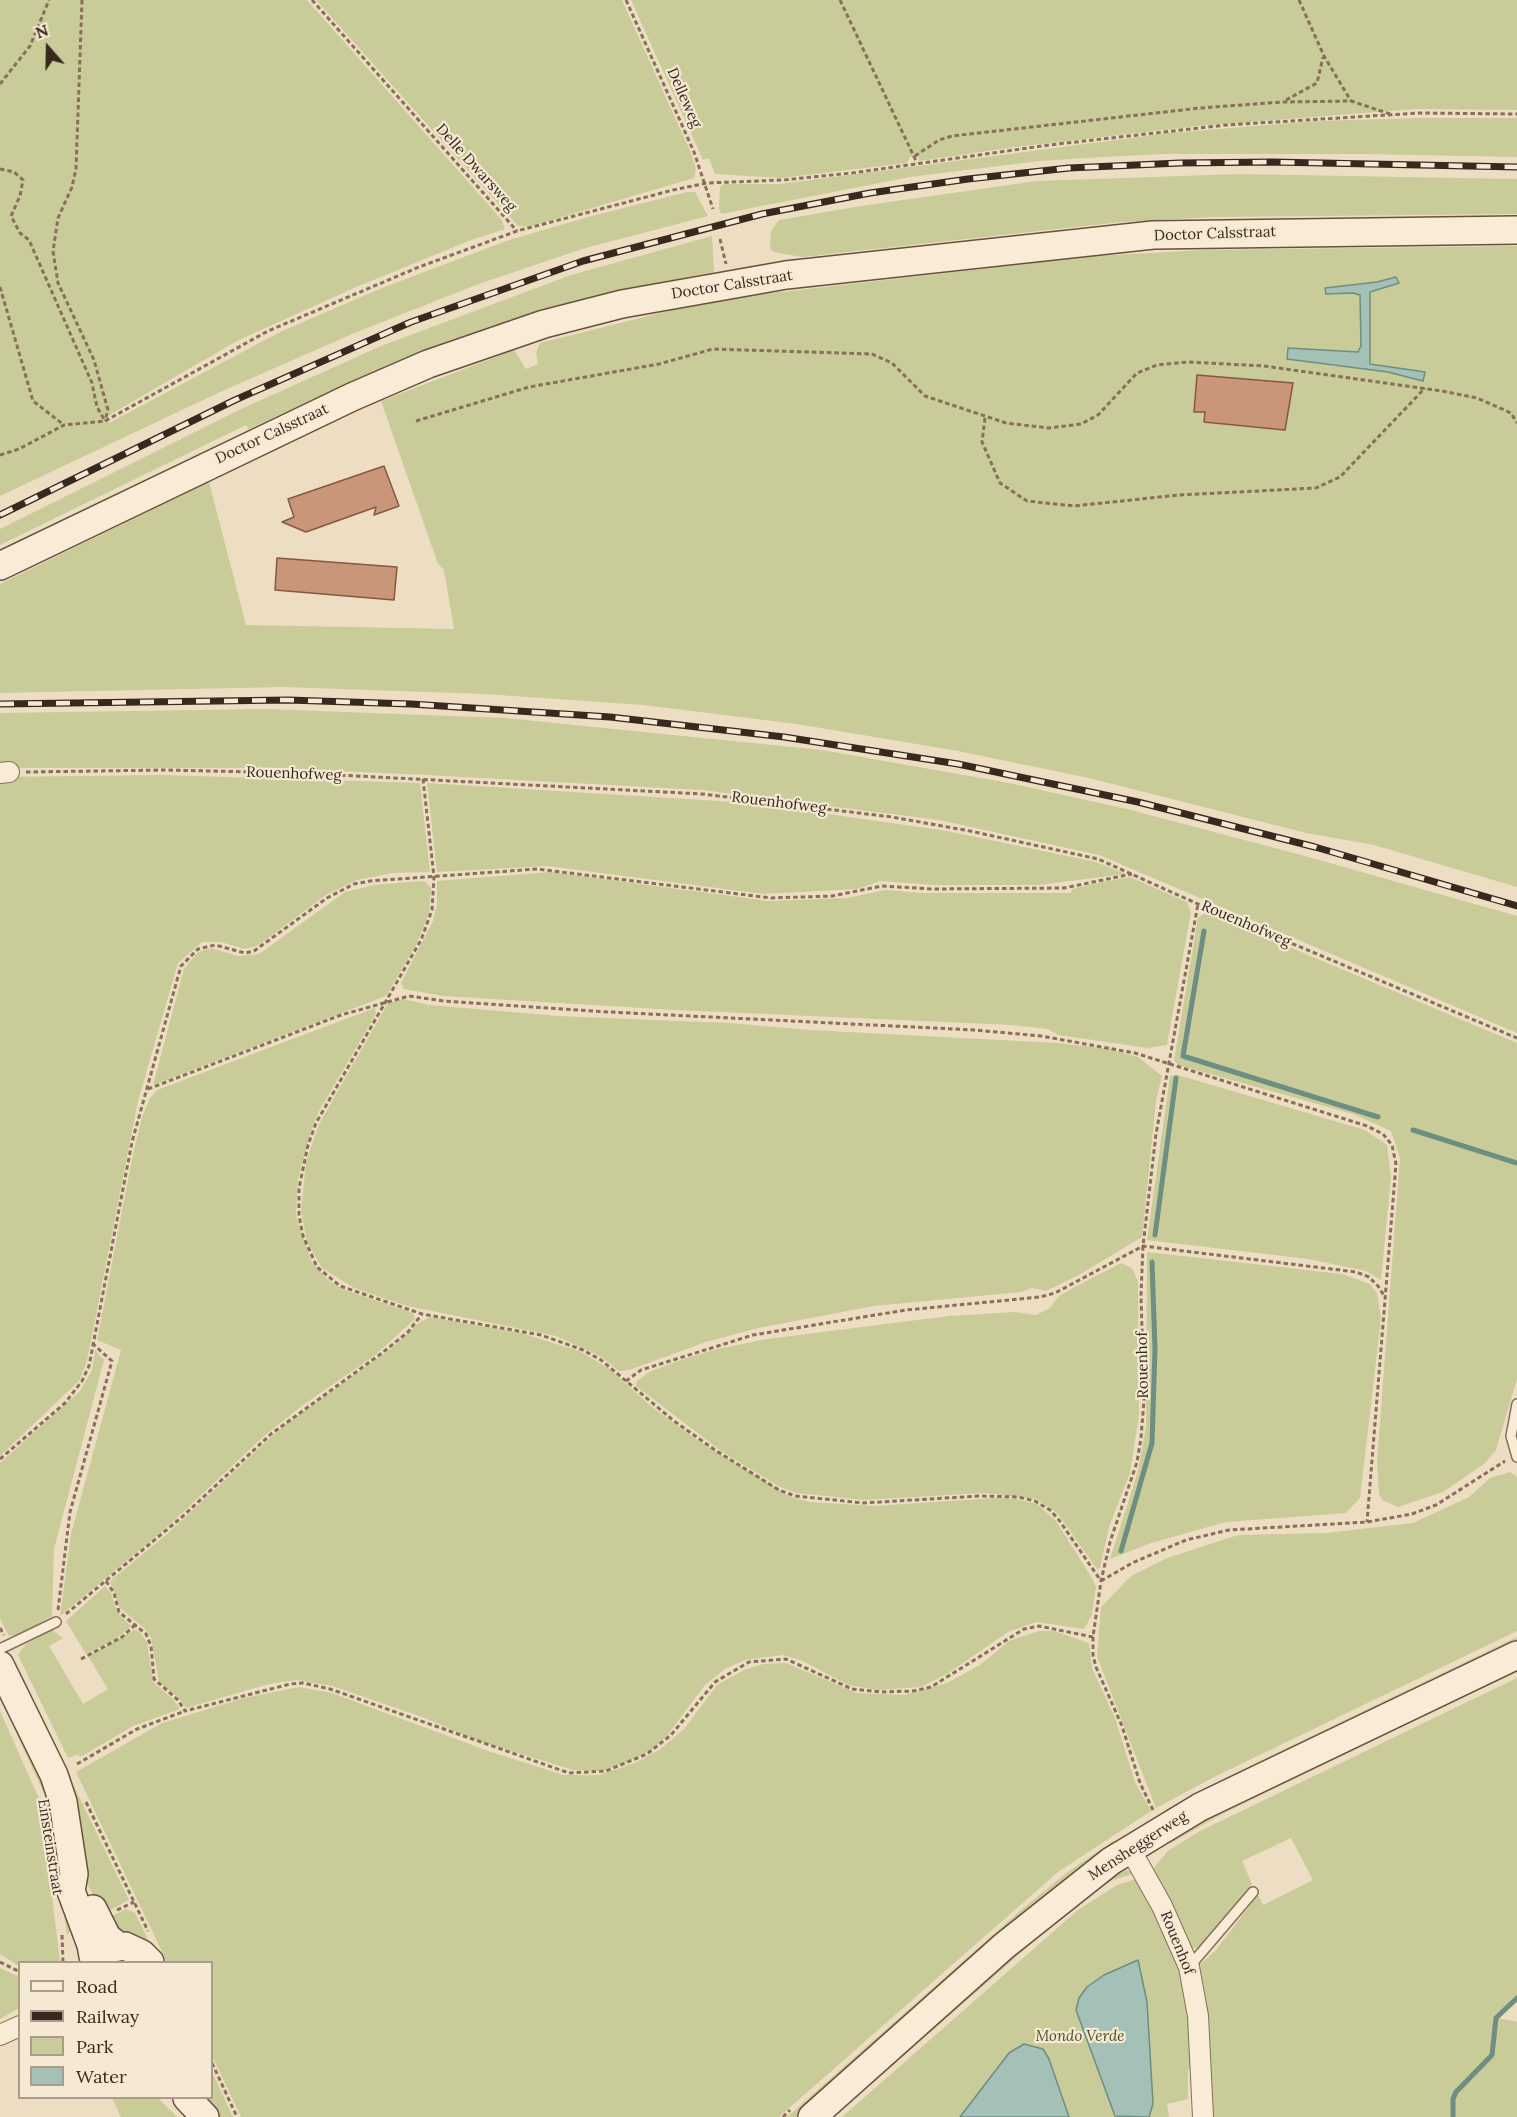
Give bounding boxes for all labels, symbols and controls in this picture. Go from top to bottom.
north arrow [18,18,78,78]
text: N [33,20,51,43]
street label: Delleweg [663,65,705,131]
street label: Delle Dwarsweg [432,120,520,216]
street label: Doctor Calsstraat [1154,223,1276,245]
street label: Doctor Calsstraat [670,267,794,303]
street label: Doctor Calsstraat [213,400,331,468]
street label: Rouenhofweg [246,763,342,785]
street label: Rouenhofweg [730,788,828,818]
street label: Rouenhofweg [1199,897,1293,951]
street label: Rouenhof [1133,1331,1153,1399]
street label: Einsteinstraat [34,1798,66,1896]
street label: Mensheggerweg [1085,1807,1191,1885]
street label: Rouenhof [1156,1909,1198,1977]
legend [18,1961,213,2099]
text: Road [76,1975,118,1998]
text: Railway [76,2005,139,2028]
park label: Mondo Verde [1036,2028,1124,2046]
text: Park [76,2035,113,2058]
text: Water [76,2065,127,2088]

